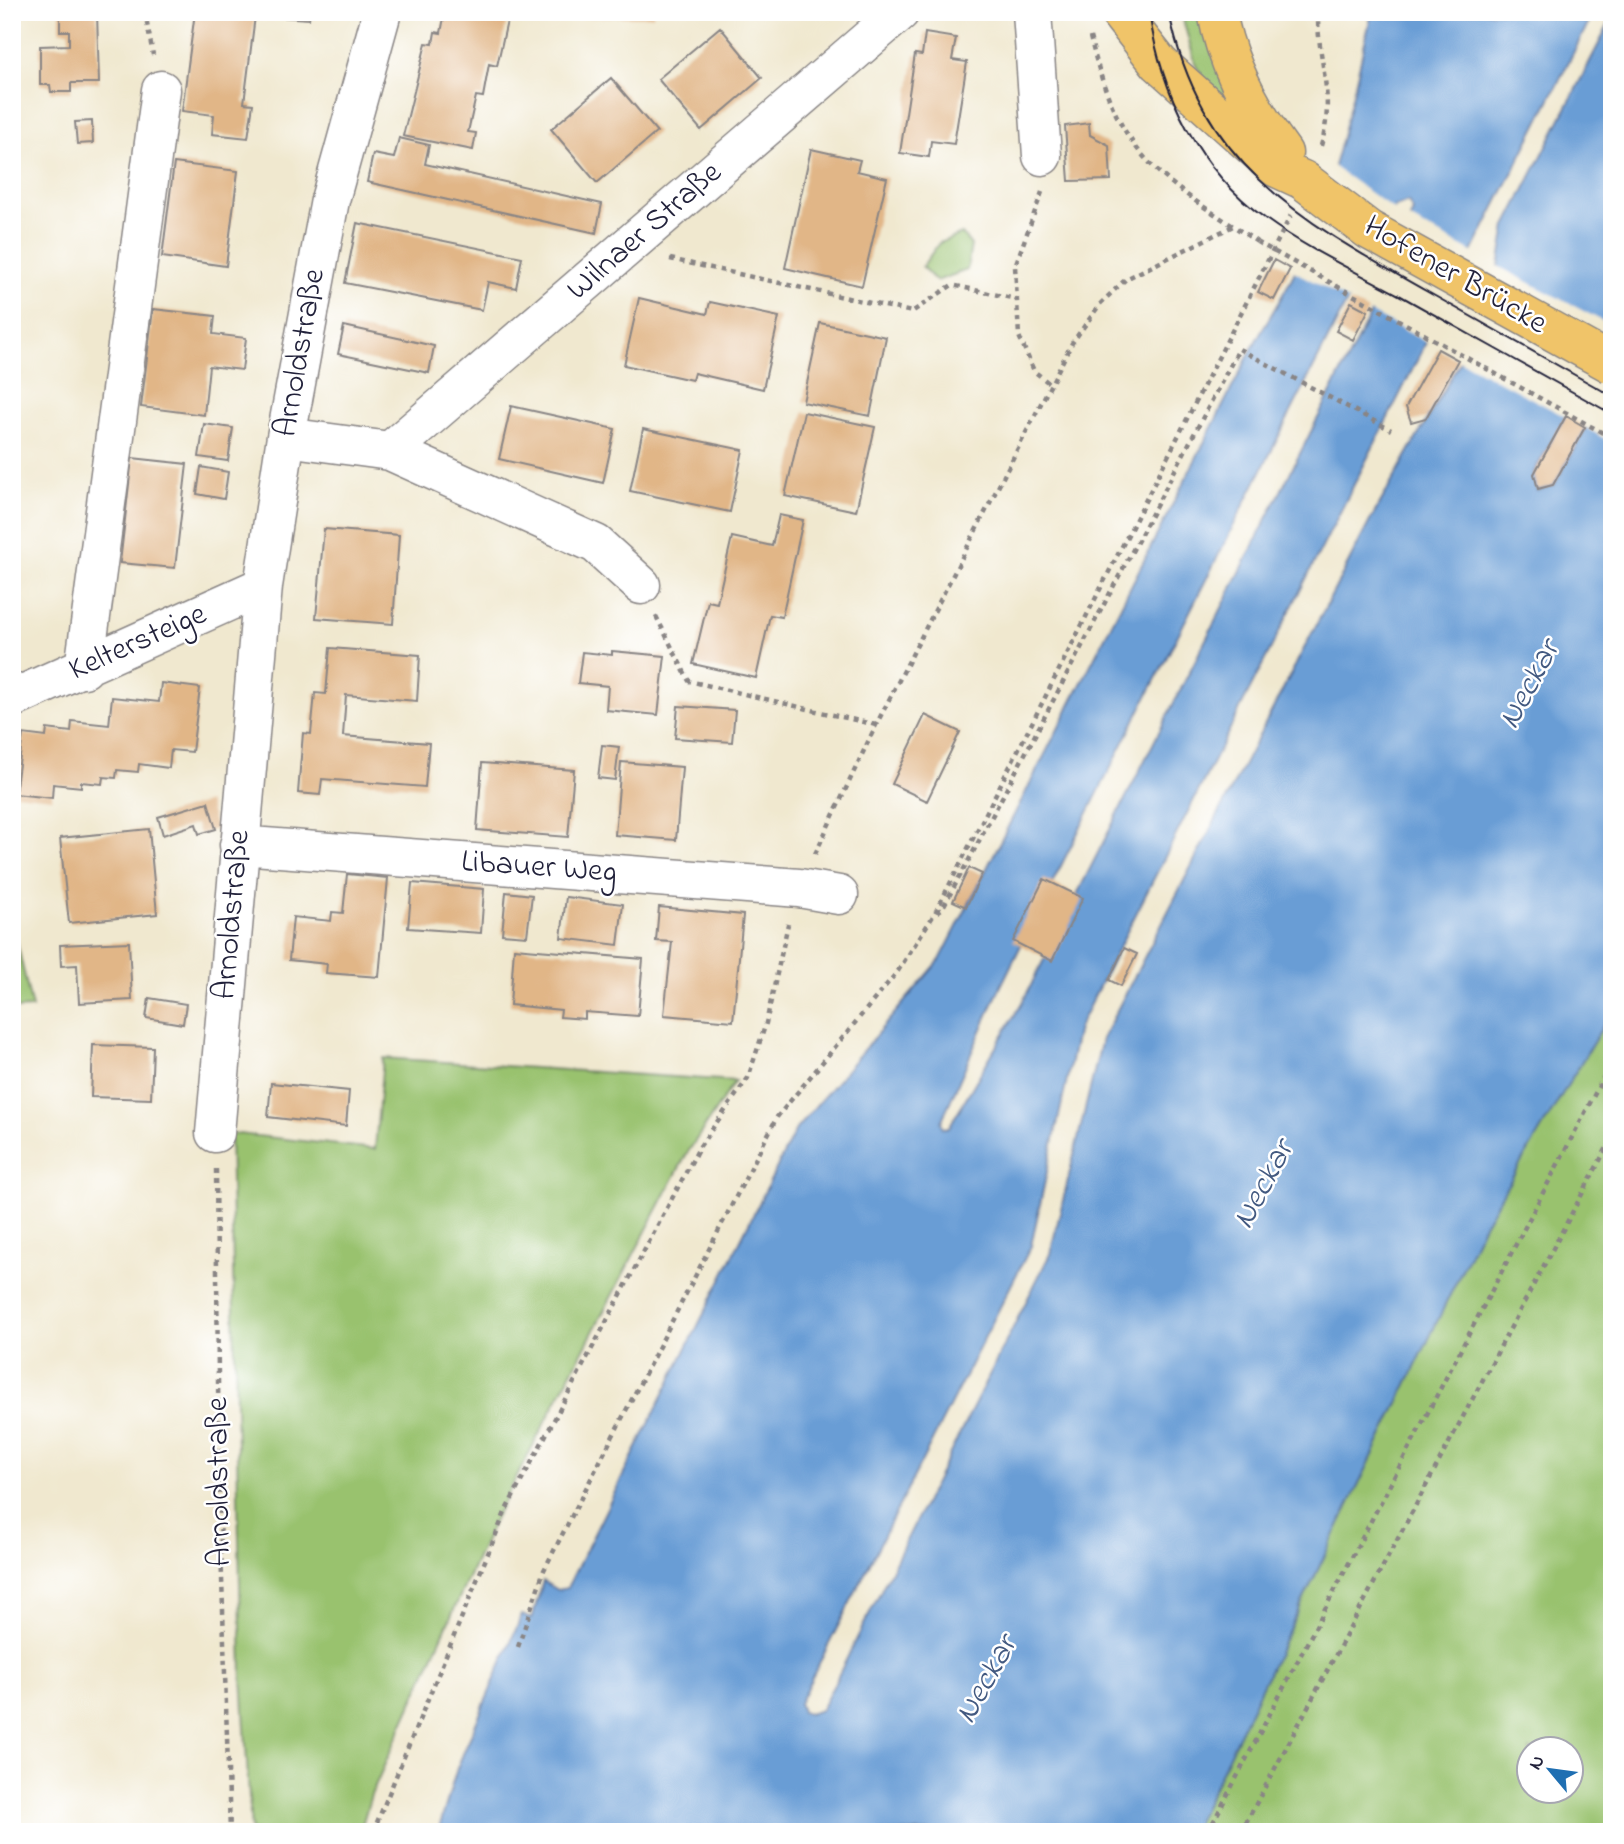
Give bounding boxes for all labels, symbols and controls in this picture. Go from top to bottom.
street label: Wilnaer Straße [557,151,734,313]
street label: Hofener Brücke [1355,204,1556,348]
street label: Arnoldstraße [263,265,339,441]
street label: Keltersteige [62,592,215,694]
water label: Neckar [1487,629,1575,738]
street label: Arnoldstraße [202,828,264,1002]
street label: Libauer Weg [460,839,618,897]
water label: Neckar [1221,1129,1309,1238]
street label: Arnoldstraße [195,1396,245,1567]
water label: Neckar [943,1624,1033,1733]
north arrow [1516,1736,1586,1806]
text: N [1522,1751,1552,1775]

